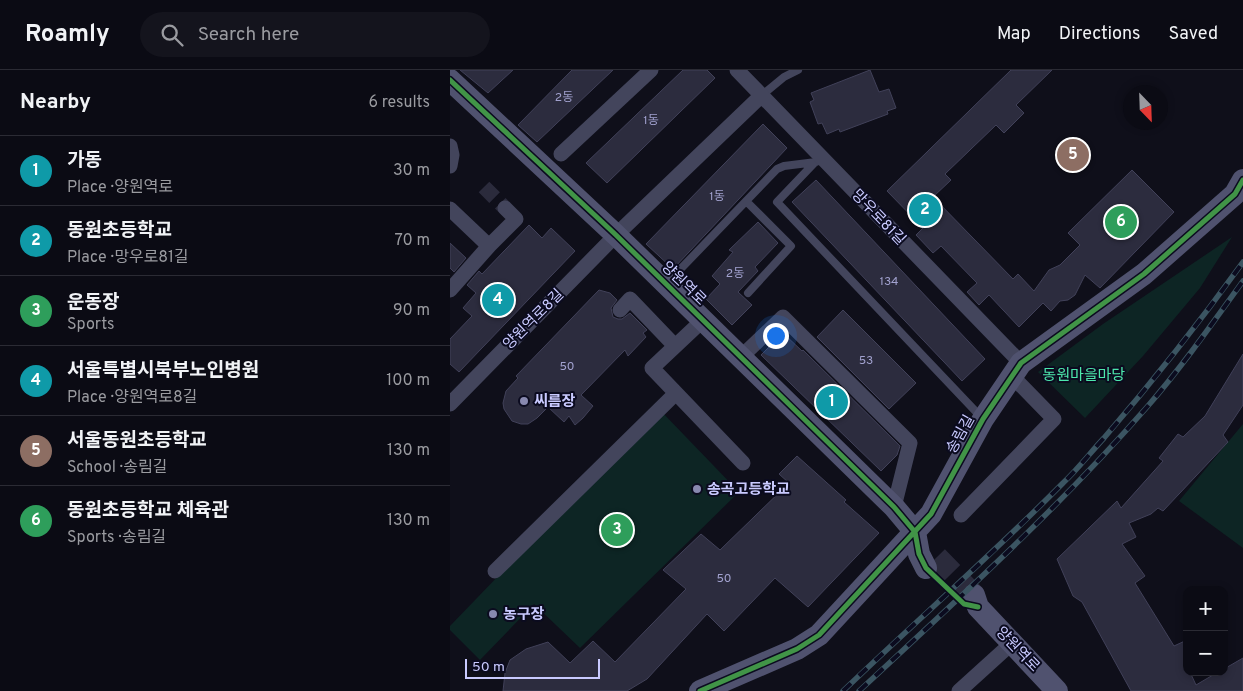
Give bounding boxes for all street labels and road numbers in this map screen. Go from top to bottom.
street label: 망우로81길 [847,186,909,250]
street label: 양원역로 [657,258,709,310]
street label: 양원역로8길 [500,286,568,354]
street label: 송림길 [943,412,980,457]
street label: 양원역로 [991,624,1043,676]

